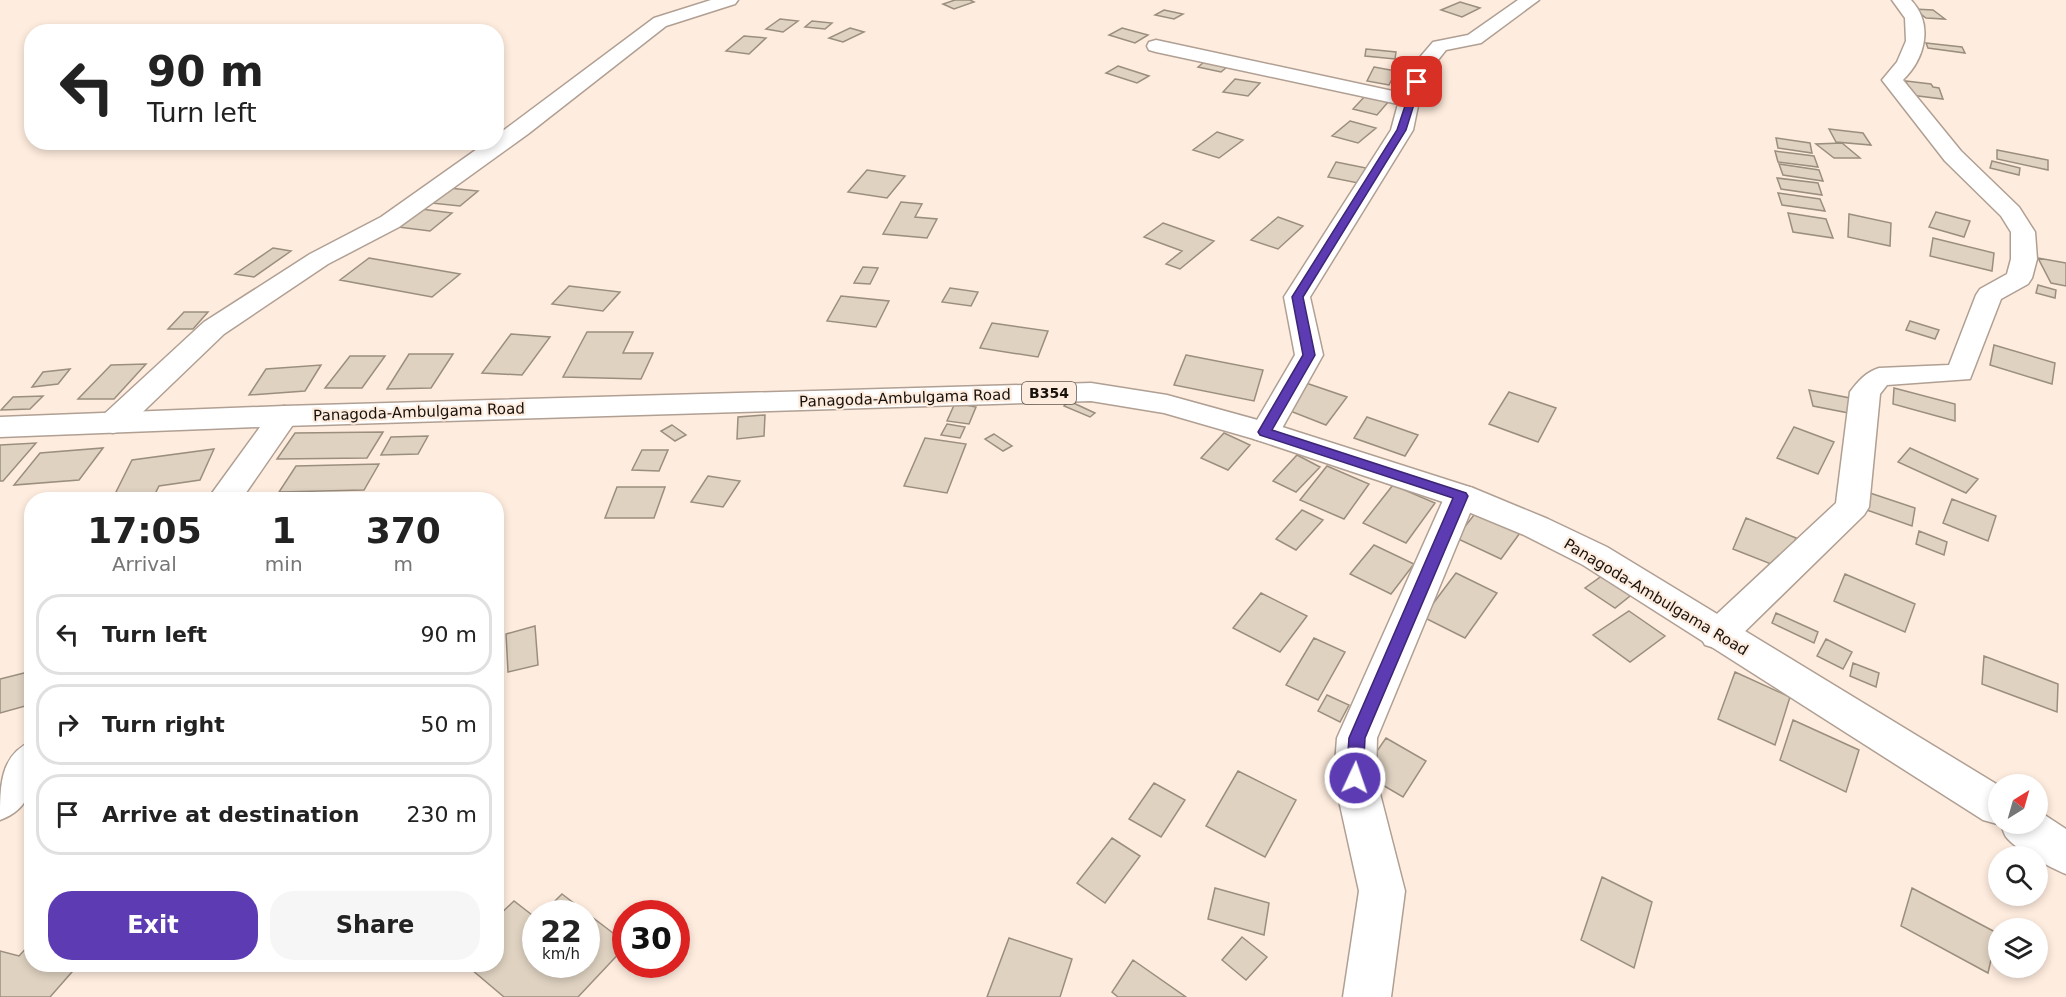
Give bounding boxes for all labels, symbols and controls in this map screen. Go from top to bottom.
text: 90 m [147,47,264,96]
icon: left [48,48,126,126]
pin [1391,56,1442,107]
icon: arrive [1400,65,1433,98]
text: Turn left [147,97,257,128]
road number: B354 [1022,382,1076,404]
street label: Panagoda-Ambulgama Road [799,385,1011,411]
street label: Panagoda-Ambulgama Road [313,399,525,425]
text: 17:05 [87,510,202,551]
text: 1 [271,510,296,551]
text: 370 [366,510,441,551]
street label: Panagoda-Ambulgama Road [1561,535,1751,659]
text: Arrival [112,552,177,576]
text: min [265,552,303,576]
text: m [394,552,413,576]
icon: left [51,618,84,651]
text: Turn left [102,622,207,647]
text: 90 m [421,622,477,647]
icon: right [51,708,84,741]
text: Turn right [102,712,225,737]
text: 50 m [421,712,477,737]
position arrow [1323,746,1387,810]
north arrow [1988,774,2048,834]
map controls [1988,774,2048,978]
icon: arrive [51,798,84,831]
text: Arrive at destination [102,802,359,827]
text: 230 m [407,802,477,827]
button: search [1988,846,2048,906]
button: Exit [48,891,258,960]
button: Share [270,891,480,960]
speed limit sign: 30 [612,900,690,978]
text: 22 [540,914,582,949]
button: layers [1988,918,2048,978]
text: km/h [542,945,580,963]

